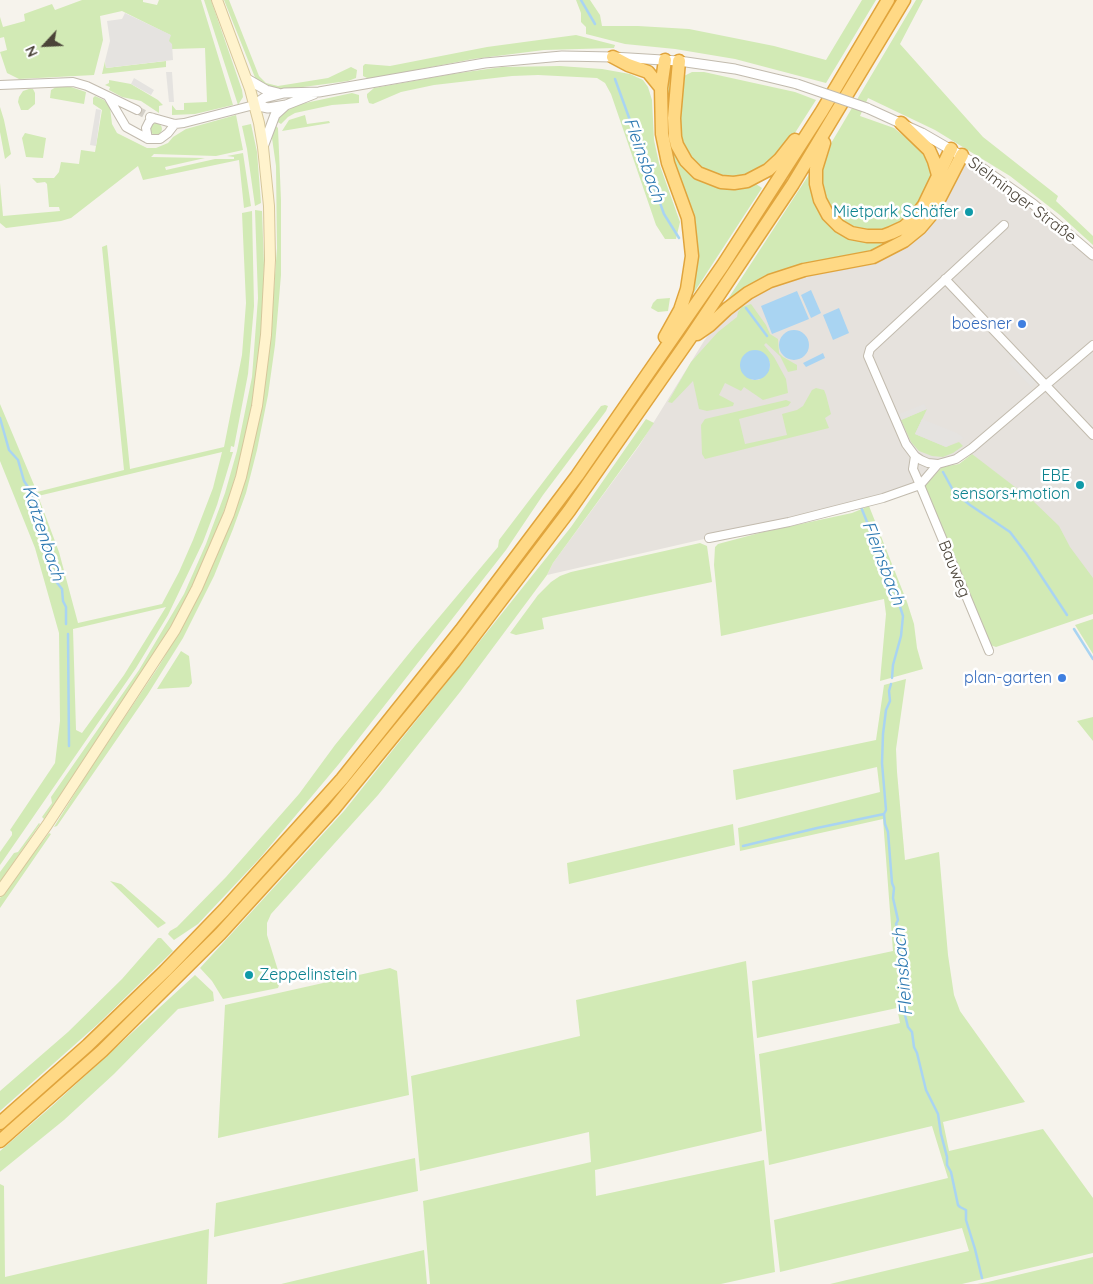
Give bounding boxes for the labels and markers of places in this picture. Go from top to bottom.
place label: Mietpark Schäfer [833,202,959,222]
marker: Mietpark Schäfer [963,206,975,218]
place label: boesner [952,314,1012,334]
marker: boesner [1016,318,1028,330]
place label: EBE sensors+motion [952,466,1070,504]
marker: EBE sensors+motion [1074,479,1086,491]
place label: plan-garten [964,668,1052,688]
marker: plan-garten [1056,672,1068,684]
place label: Zeppelinstein [259,965,358,985]
marker: Zeppelinstein [243,969,255,981]

